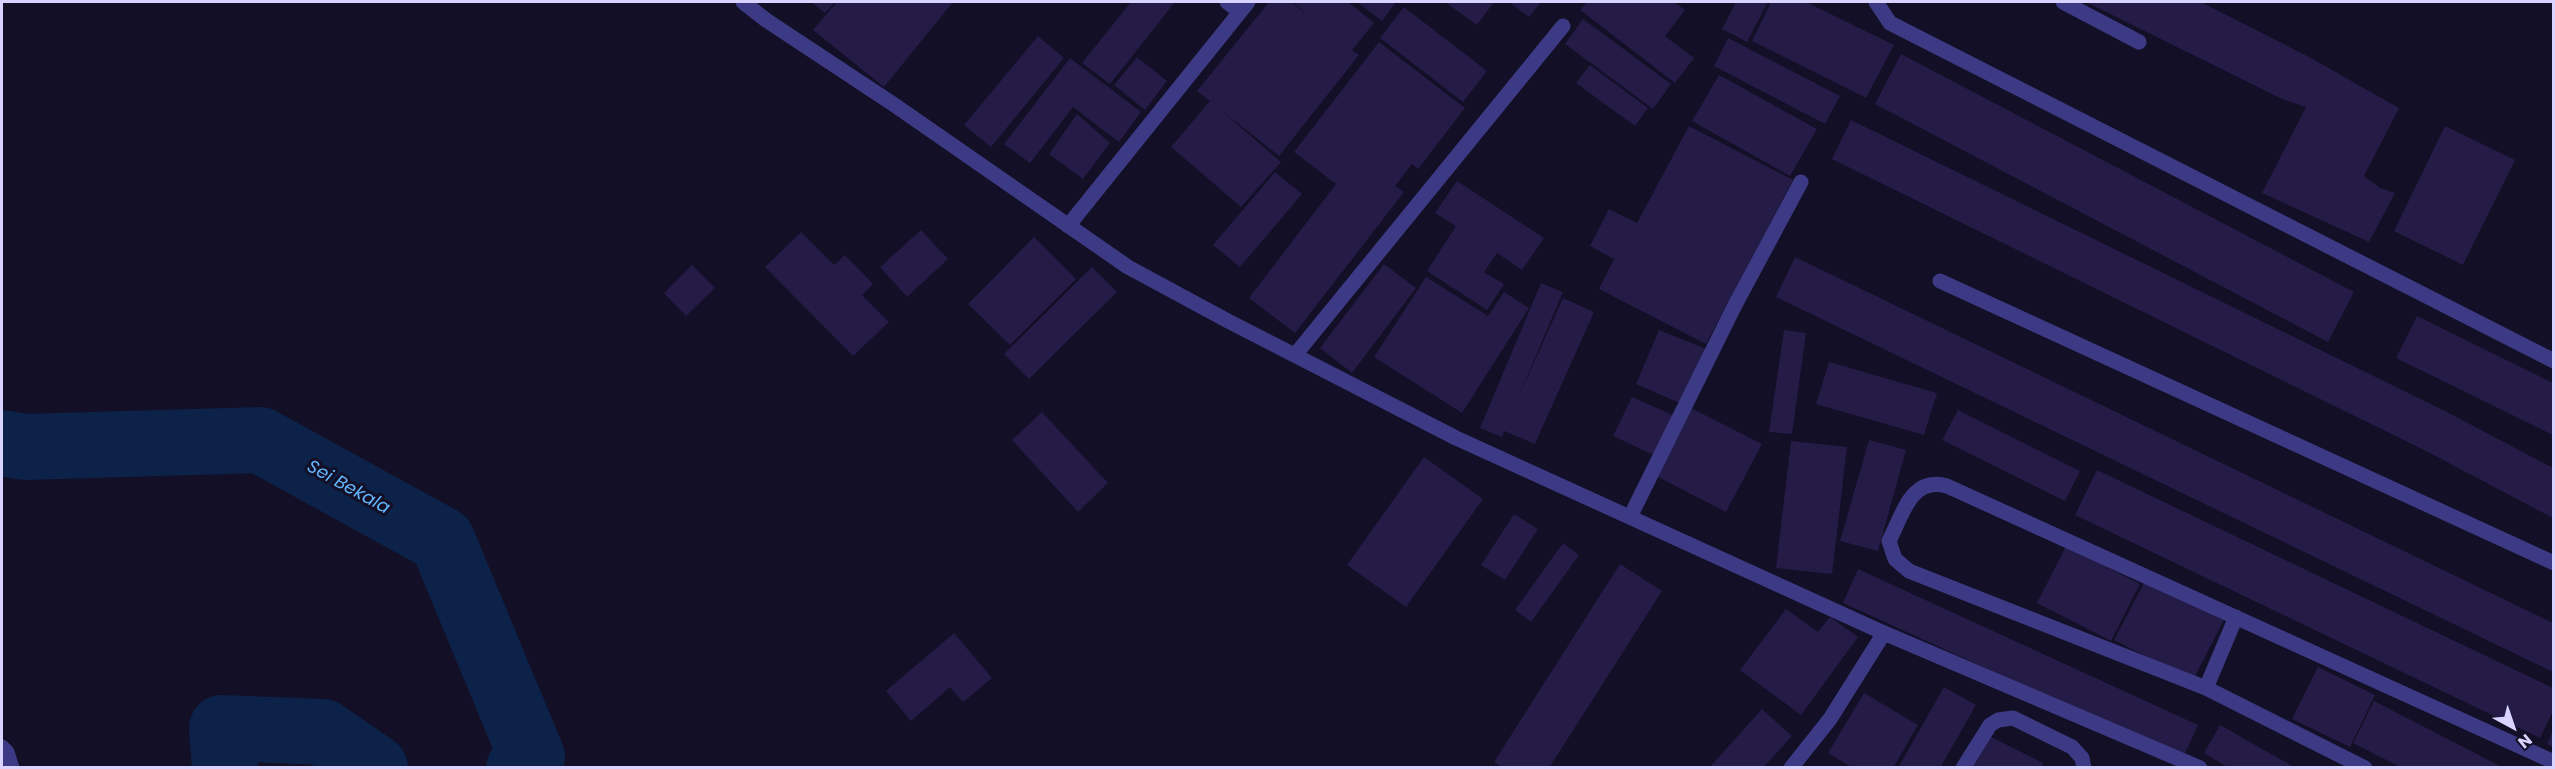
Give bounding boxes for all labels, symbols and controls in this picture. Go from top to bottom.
water label: Sei Bekala [303,456,393,520]
north arrow [2483,697,2543,757]
text: N [2513,728,2537,754]

